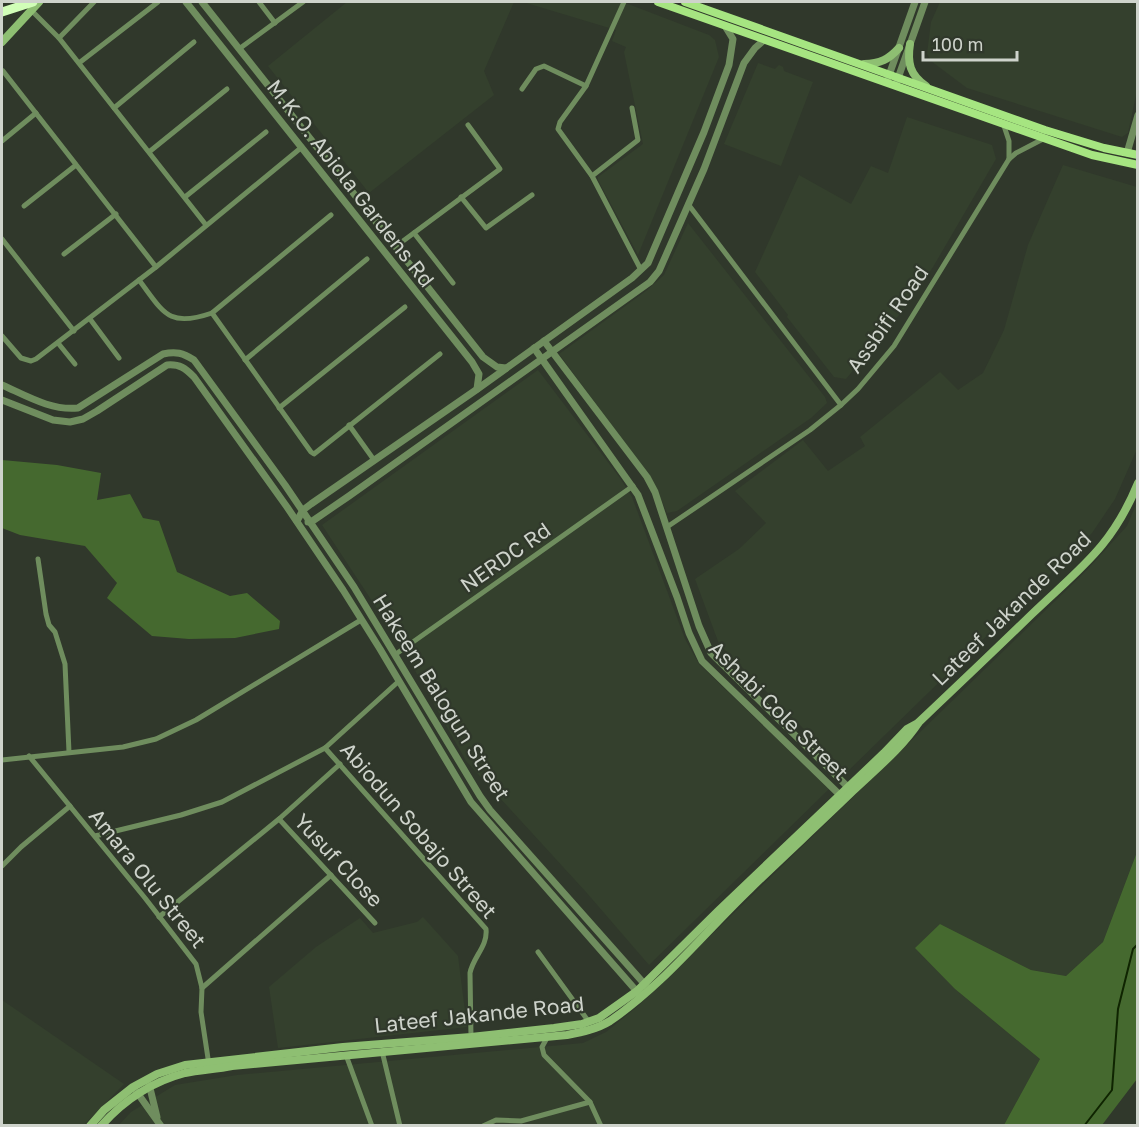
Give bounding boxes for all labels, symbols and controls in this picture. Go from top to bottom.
scale bar [923,24,1018,62]
text: 100 m [932,33,983,55]
street label: M.K.O. Abiola Gardens Rd [262,74,440,292]
street label: Assbifi Road [841,260,933,378]
street label: NERDC Rd [455,516,555,598]
street label: Lateef Jakande Road [926,525,1096,691]
street label: Hakeem Balogun Street [368,589,516,805]
street label: Ashabi Cole Street [704,635,854,785]
street label: Abiodun Sobajo Street [335,736,503,924]
street label: Amara Olu Street [84,803,212,953]
street label: Yusuf Close [289,808,389,912]
street label: Lateef Jakande Road [373,990,585,1038]

